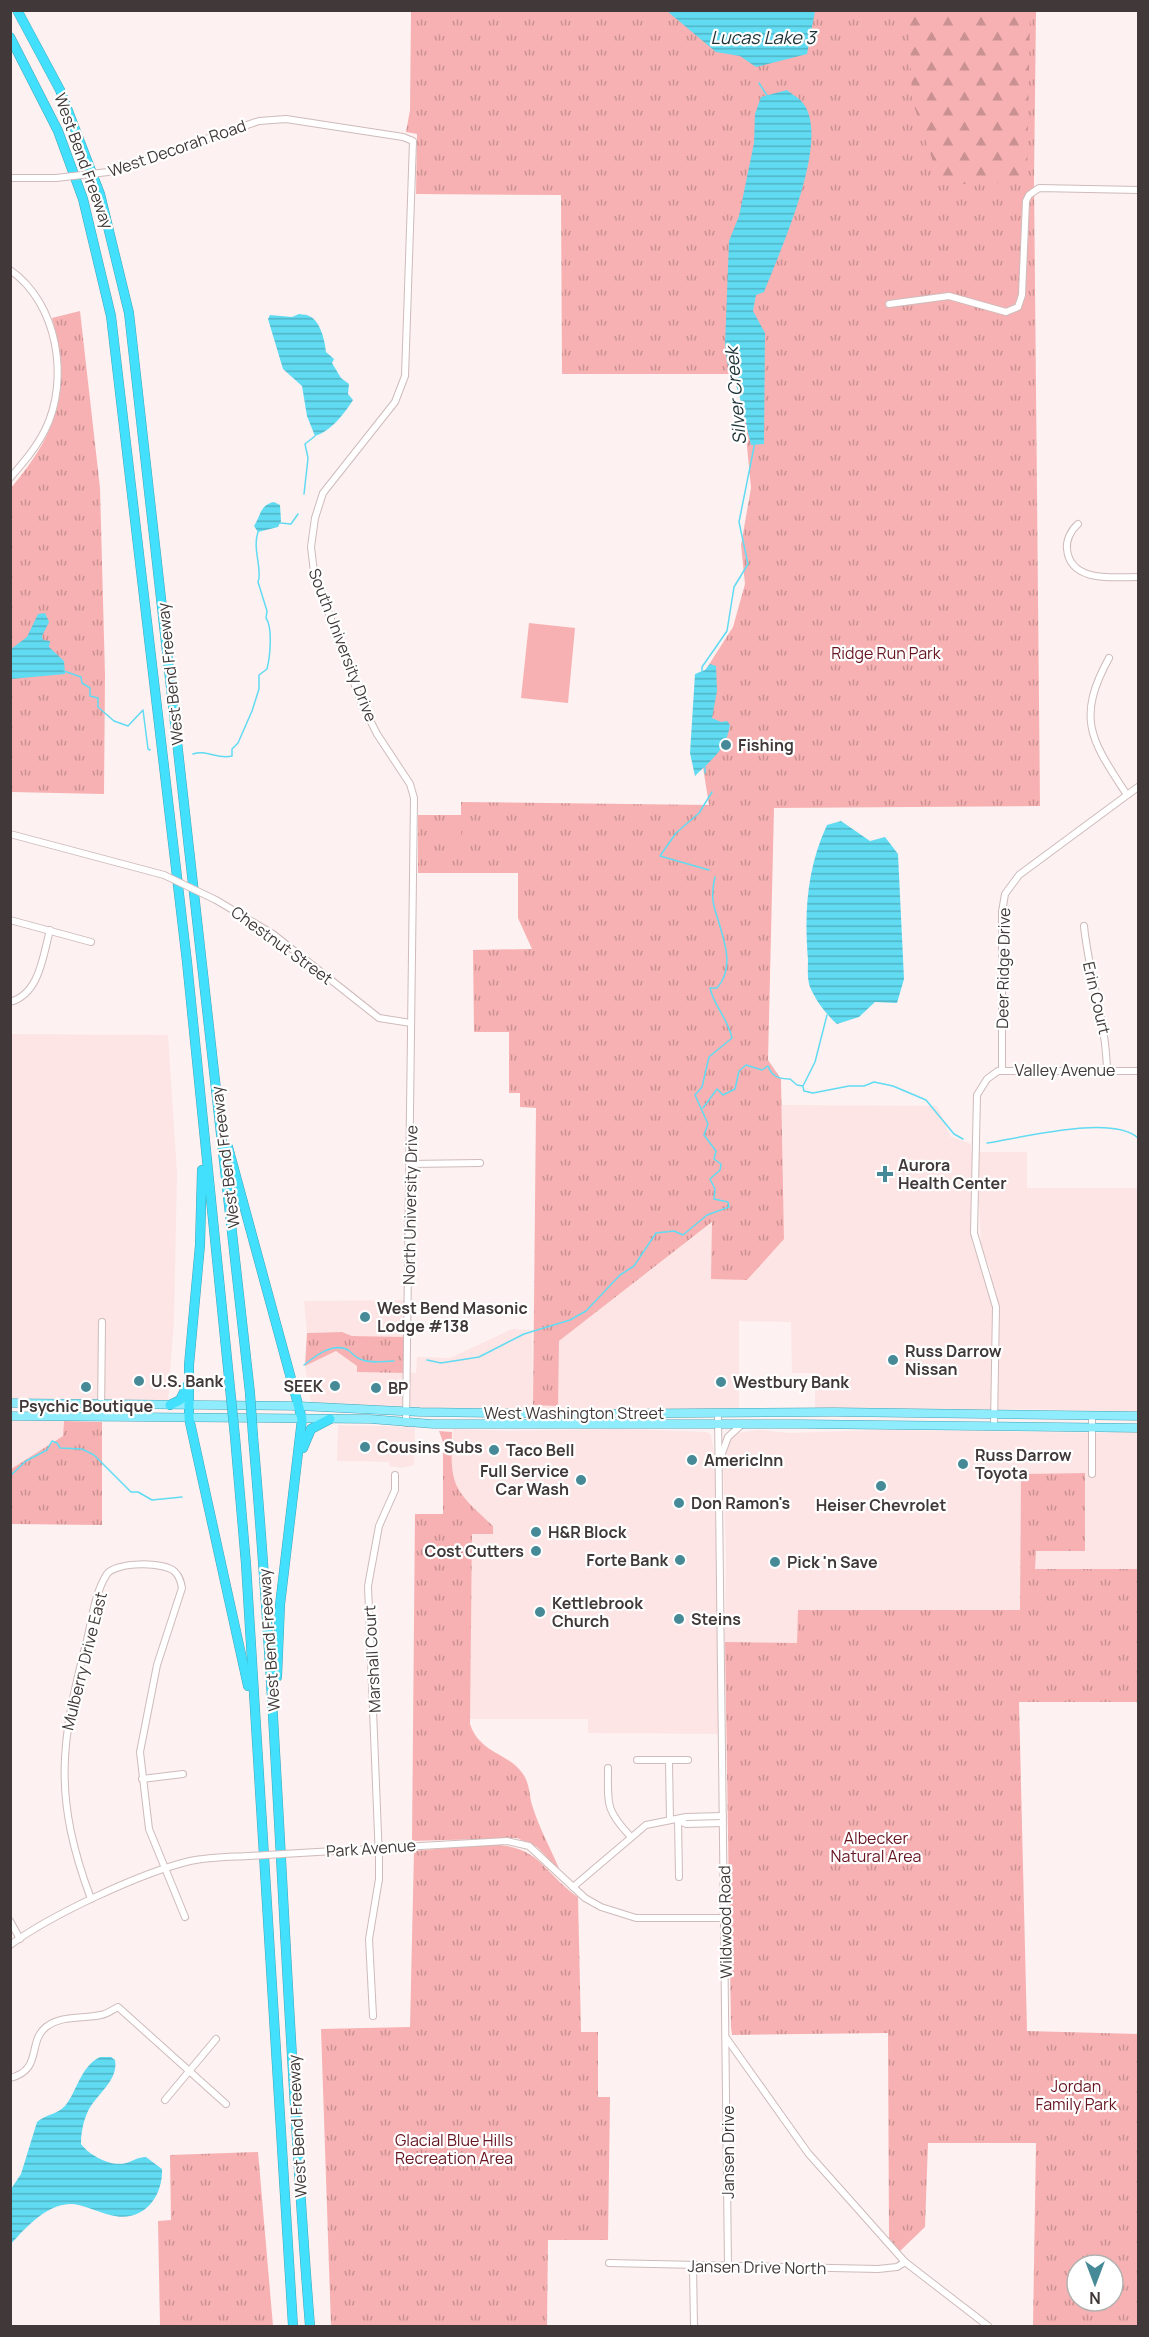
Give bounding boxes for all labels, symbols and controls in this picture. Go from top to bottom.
water label: Lucas Lake 3 [711,25,817,49]
street label: West Bend Freeway [49,90,119,233]
street label: West Decorah Road [105,114,249,182]
water label: Silver Creek [719,343,751,446]
street label: South University Drive [304,565,382,725]
street label: West Bend Freeway [152,601,188,746]
park label: Ridge Run Park [831,642,942,664]
place label: Fishing [738,734,794,756]
marker: Fishing [719,738,733,752]
street label: Chestnut Street [227,901,337,989]
street label: Deer Ridge Drive [991,907,1015,1029]
street label: Erin Court [1078,960,1116,1036]
street label: Valley Avenue [1015,1059,1115,1081]
street label: West Bend Freeway [205,1084,245,1229]
street label: North University Drive [398,1125,422,1285]
place label: Aurora Health Center [898,1154,1007,1194]
marker: Aurora Health Center [876,1165,894,1183]
place label: West Bend Masonic Lodge #138 [377,1297,528,1337]
marker: West Bend Masonic Lodge #138 [358,1310,372,1324]
place label: Russ Darrow Nissan [905,1340,1002,1380]
marker: Russ Darrow Nissan [886,1353,900,1367]
place label: U.S. Bank [151,1370,224,1392]
place label: Westbury Bank [733,1371,849,1393]
marker: U.S. Bank [132,1374,146,1388]
place label: SEEK [283,1375,324,1397]
marker: Westbury Bank [714,1375,728,1389]
place label: BP [388,1377,408,1399]
marker: SEEK [328,1379,342,1393]
marker: Psychic Boutique [79,1380,93,1394]
marker: BP [369,1381,383,1395]
place label: Psychic Boutique [19,1395,153,1417]
street label: West Washington Street [484,1402,664,1424]
place label: Cousins Subs [377,1436,483,1458]
place label: Taco Bell [506,1439,575,1461]
marker: Cousins Subs [358,1440,372,1454]
marker: Taco Bell [487,1443,501,1457]
place label: Russ Darrow Toyota [975,1444,1072,1484]
place label: AmericInn [704,1449,783,1471]
marker: AmericInn [685,1453,699,1467]
marker: Russ Darrow Toyota [956,1457,970,1471]
place label: Full Service Car Wash [480,1460,569,1500]
marker: Full Service Car Wash [574,1473,588,1487]
marker: Heiser Chevrolet [874,1479,888,1493]
place label: Don Ramon's [691,1492,790,1514]
place label: Heiser Chevrolet [816,1494,946,1516]
marker: Don Ramon's [672,1496,686,1510]
place label: H&R Block [548,1521,627,1543]
marker: H&R Block [529,1525,543,1539]
place label: Cost Cutters [425,1540,524,1562]
marker: Cost Cutters [529,1544,543,1558]
place label: Forte Bank [586,1549,668,1571]
place label: Pick 'n Save [787,1551,878,1573]
marker: Forte Bank [673,1553,687,1567]
marker: Pick 'n Save [768,1555,782,1569]
street label: West Bend Freeway [253,1567,285,1712]
street label: Mulberry Drive East [56,1589,112,1733]
place label: Kettlebrook Church [552,1592,643,1632]
street label: Marshall Court [358,1605,386,1713]
marker: Kettlebrook Church [533,1605,547,1619]
place label: Steins [691,1608,741,1630]
marker: Steins [672,1612,686,1626]
park label: Albecker Natural Area [831,1827,921,1867]
street label: Park Avenue [325,1834,417,1862]
street label: Wildwood Road [713,1865,737,1979]
street label: West Bend Freeway [282,2053,312,2198]
park label: Jordan Family Park [1035,2075,1118,2115]
street label: Jansen Drive [717,2105,739,2199]
park label: Glacial Blue Hills Recreation Area [395,2129,513,2169]
north arrow [1065,2253,1125,2313]
street label: Jansen Drive North [687,2255,827,2279]
text: N [1089,2287,1101,2309]

